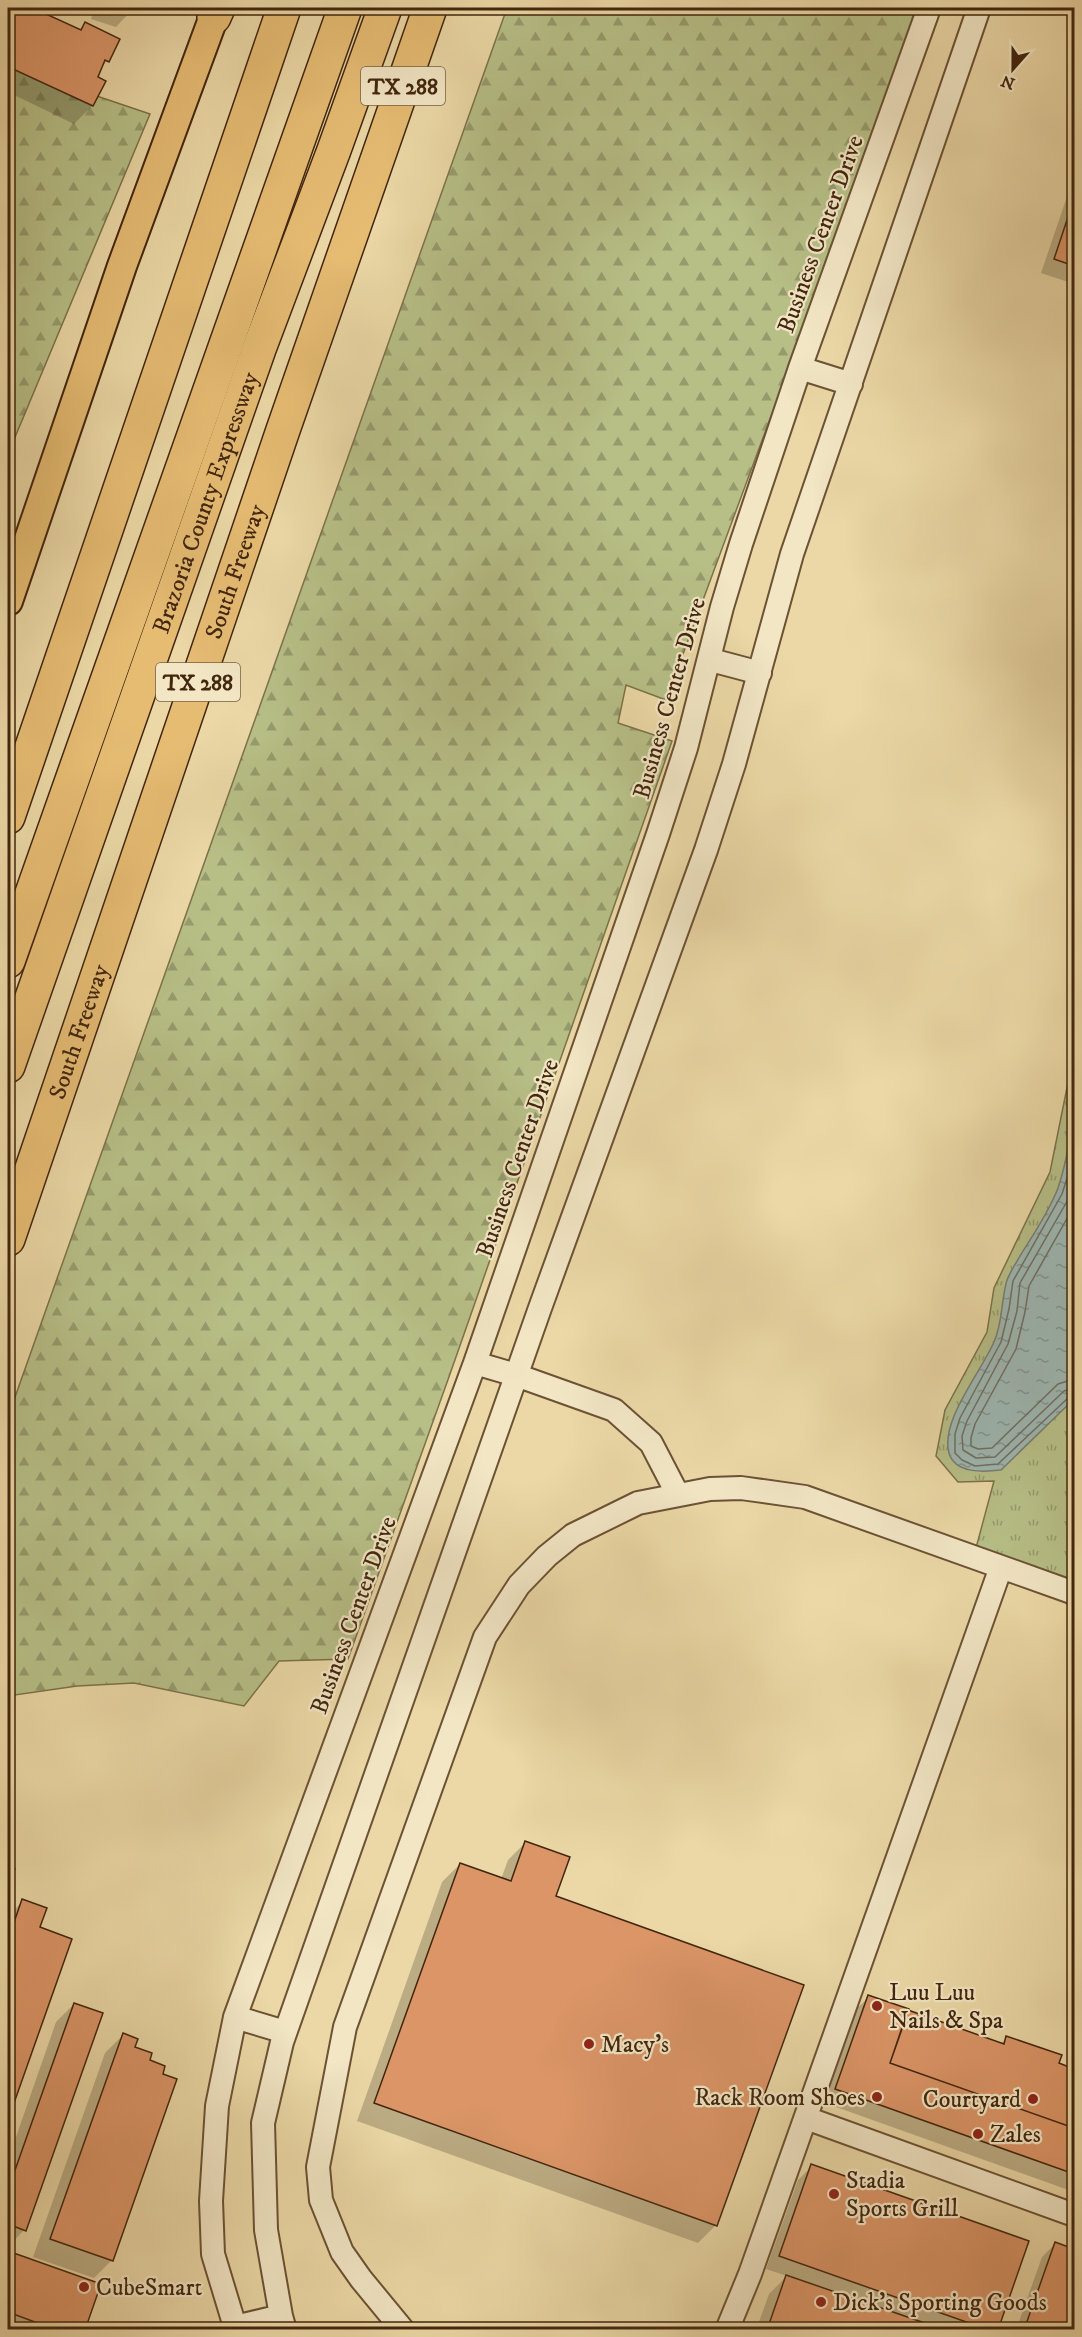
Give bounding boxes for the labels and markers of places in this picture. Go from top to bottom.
place label: Luu Luu Nails & Spa [889,1978,1004,2036]
marker: Luu Luu Nails & Spa [870,1999,884,2013]
place label: Macy's [601,2030,669,2060]
marker: Macy's [582,2037,596,2051]
place label: Rack Room Shoes [694,2083,865,2113]
place label: Courtyard [923,2085,1021,2115]
marker: Rack Room Shoes [870,2090,884,2104]
marker: Courtyard [1026,2092,1040,2106]
place label: Zales [990,2120,1041,2150]
marker: Zales [971,2127,985,2141]
place label: Stadia Sports Grill [846,2166,959,2224]
marker: Stadia Sports Grill [827,2187,841,2201]
place label: CubeSmart [96,2273,202,2303]
marker: CubeSmart [77,2280,91,2294]
place label: Dick's Sporting Goods [833,2288,1047,2318]
marker: Dick's Sporting Goods [814,2295,828,2309]

